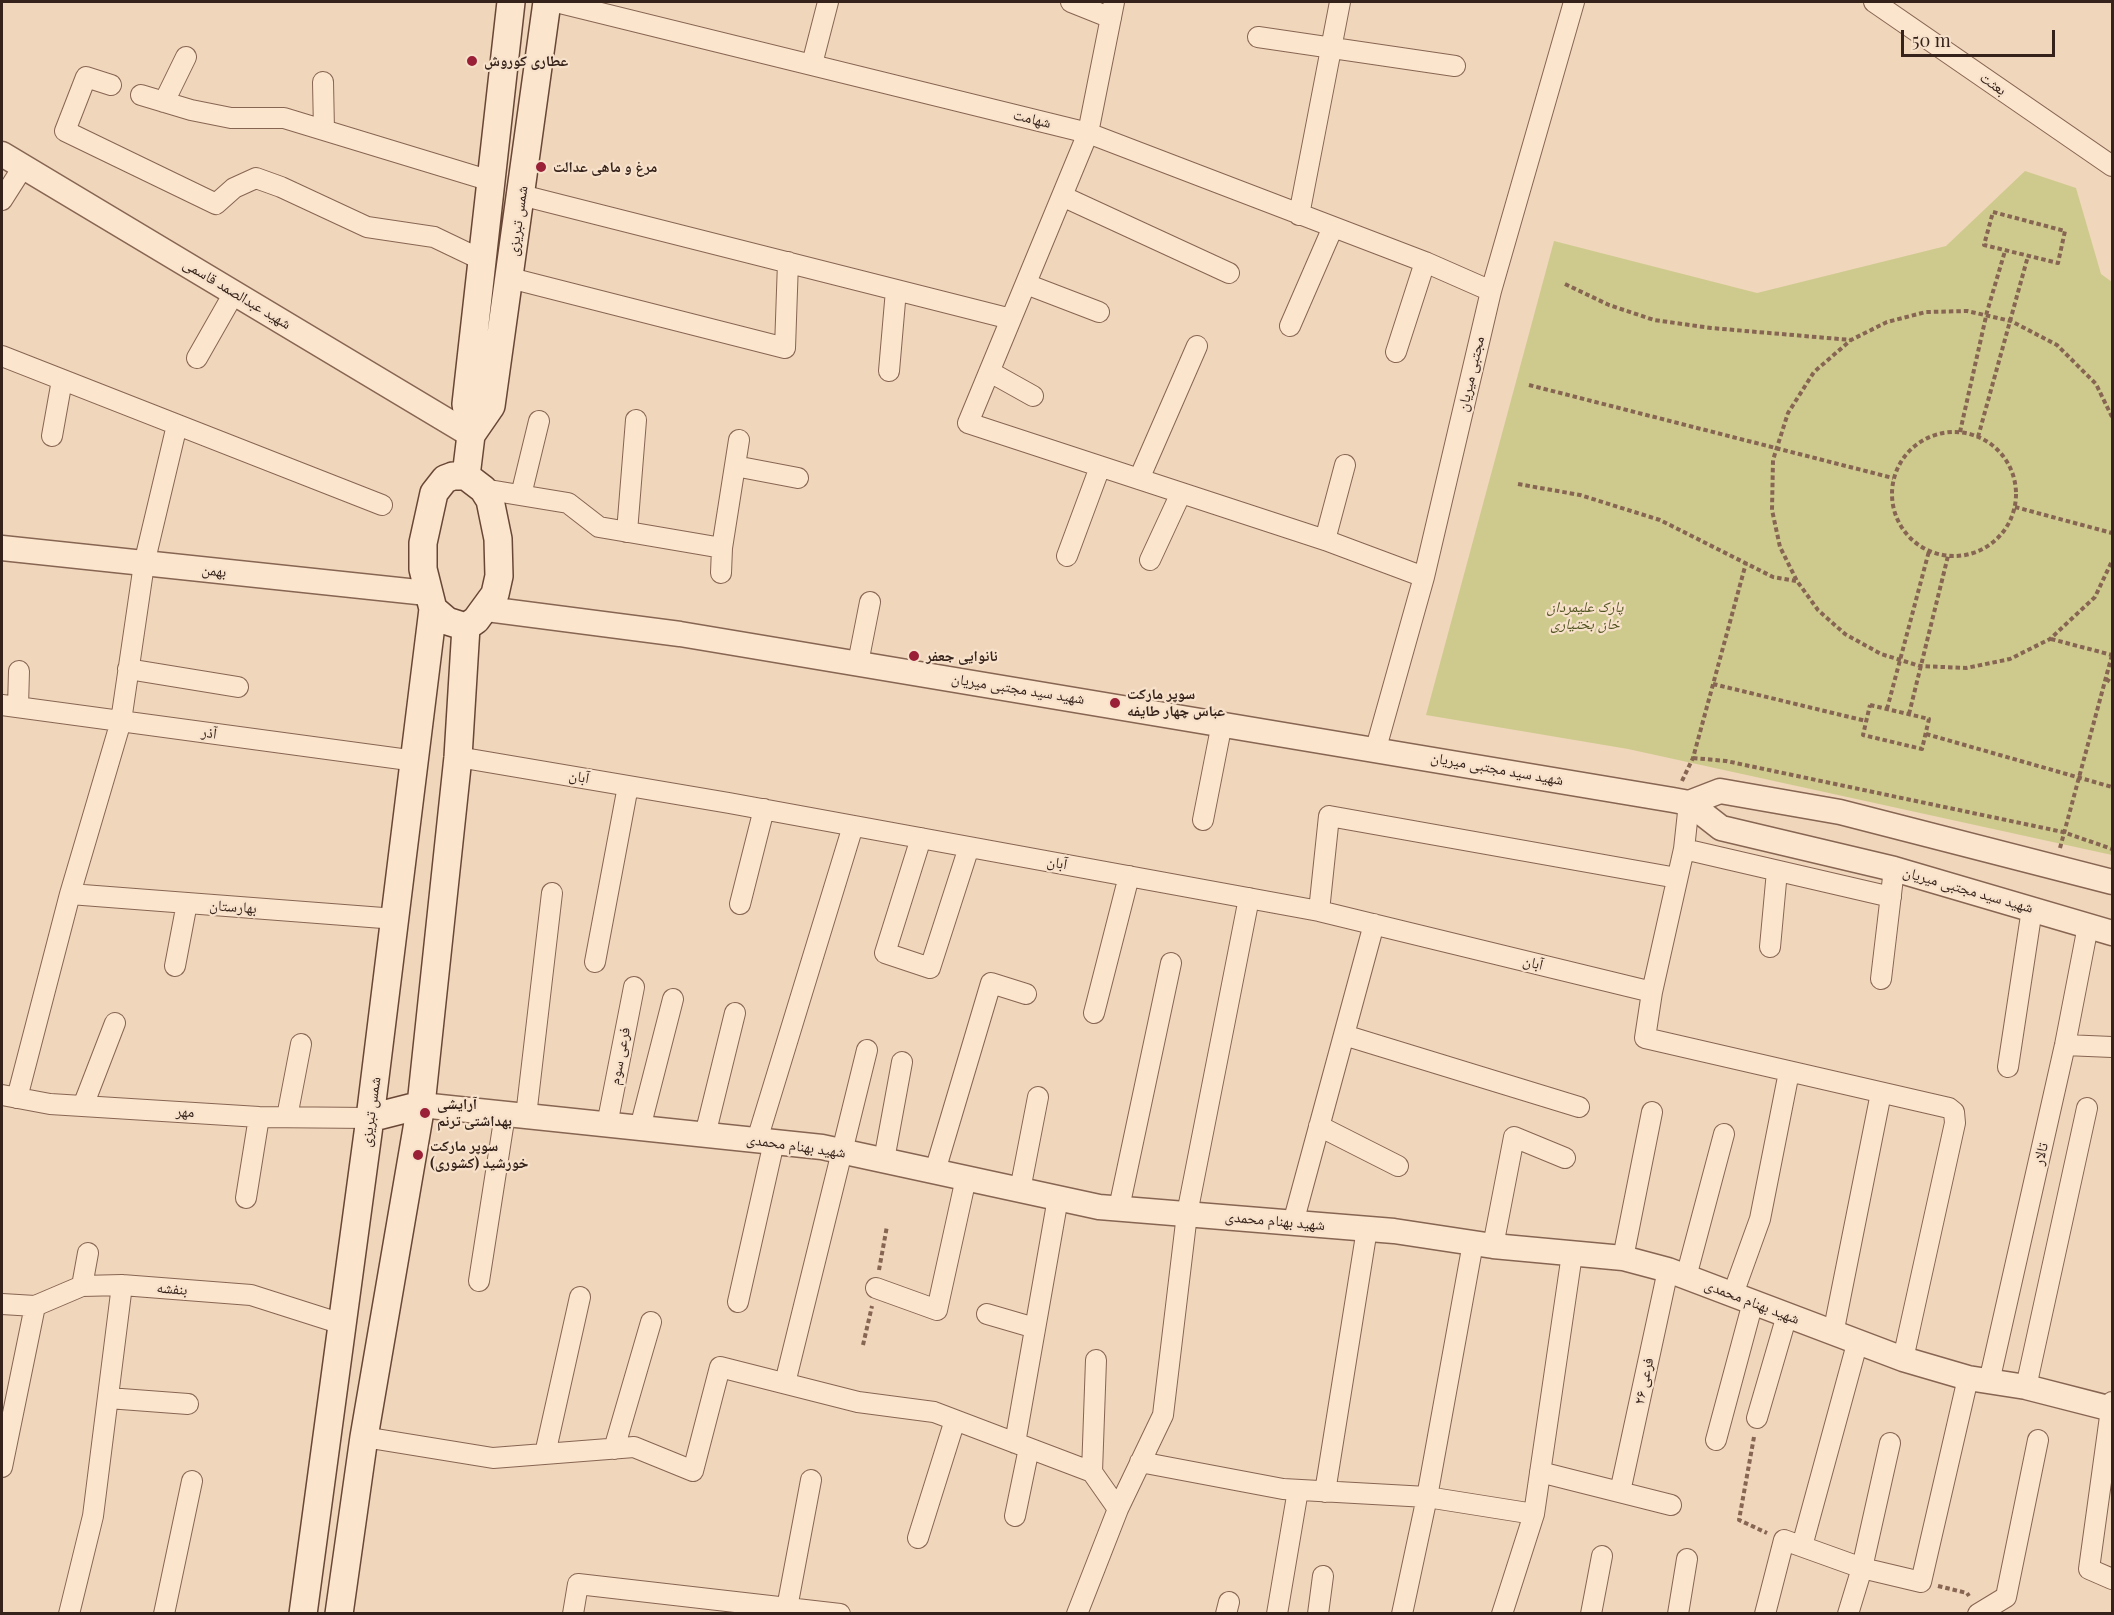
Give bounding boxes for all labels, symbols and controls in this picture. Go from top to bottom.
scale bar [1904,18,2058,56]
text: 50 m [1912,28,1951,52]
place label: عطاری کوروش [484,52,568,70]
marker: عطاری کوروش [465,54,479,68]
street label: بعثت [1976,69,2010,99]
street label: شهامت [1011,106,1053,132]
place label: مرغ و ماهی عدالت [553,158,657,176]
marker: مرغ و ماهی عدالت [534,160,548,174]
street label: شمس تبریزی [504,185,532,257]
street label: شهید عبدالصمد قاسمی [180,255,294,333]
street label: مجتبی میریان [1454,335,1488,413]
street label: بهمن [201,561,227,581]
park label: پارک علیمردان خان بختیاری [1547,598,1623,633]
place label: نانوایی جعفر [926,647,998,665]
marker: نانوایی جعفر [907,649,921,663]
street label: شهید سید مجتبی میریان [950,670,1086,708]
place label: سوپر مارکت عباس چهار طایفه [1127,685,1225,720]
marker: سوپر مارکت عباس چهار طایفه [1108,696,1122,710]
street label: آذر [200,723,218,743]
street label: شهید سید مجتبی میریان [1429,748,1565,790]
street label: آبان [567,766,591,788]
street label: آبان [1045,852,1069,874]
street label: شهید سید مجتبی میریان [1901,863,2035,917]
street label: بهارستان [209,896,257,918]
street label: آبان [1521,952,1545,974]
street label: فرعی سوم [606,1026,634,1086]
street label: شمس تبریزی [357,1076,385,1148]
place label: آرایشی بهداشتی ترنم [437,1095,512,1130]
street label: مهر [175,1102,195,1122]
marker: آرایشی بهداشتی ترنم [418,1106,432,1120]
street label: شهید بهنام محمدی [745,1130,847,1162]
place label: سوپر مارکت خورشید (کشوری) [430,1137,529,1172]
street label: تالار [2030,1141,2052,1167]
marker: سوپر مارکت خورشید (کشوری) [411,1148,425,1162]
street label: شهید بهنام محمدی [1224,1208,1326,1234]
street label: شهید بهنام محمدی [1702,1276,1802,1328]
street label: بنفشه [156,1279,188,1299]
street label: فرعی ۲۶ [1630,1356,1658,1406]

